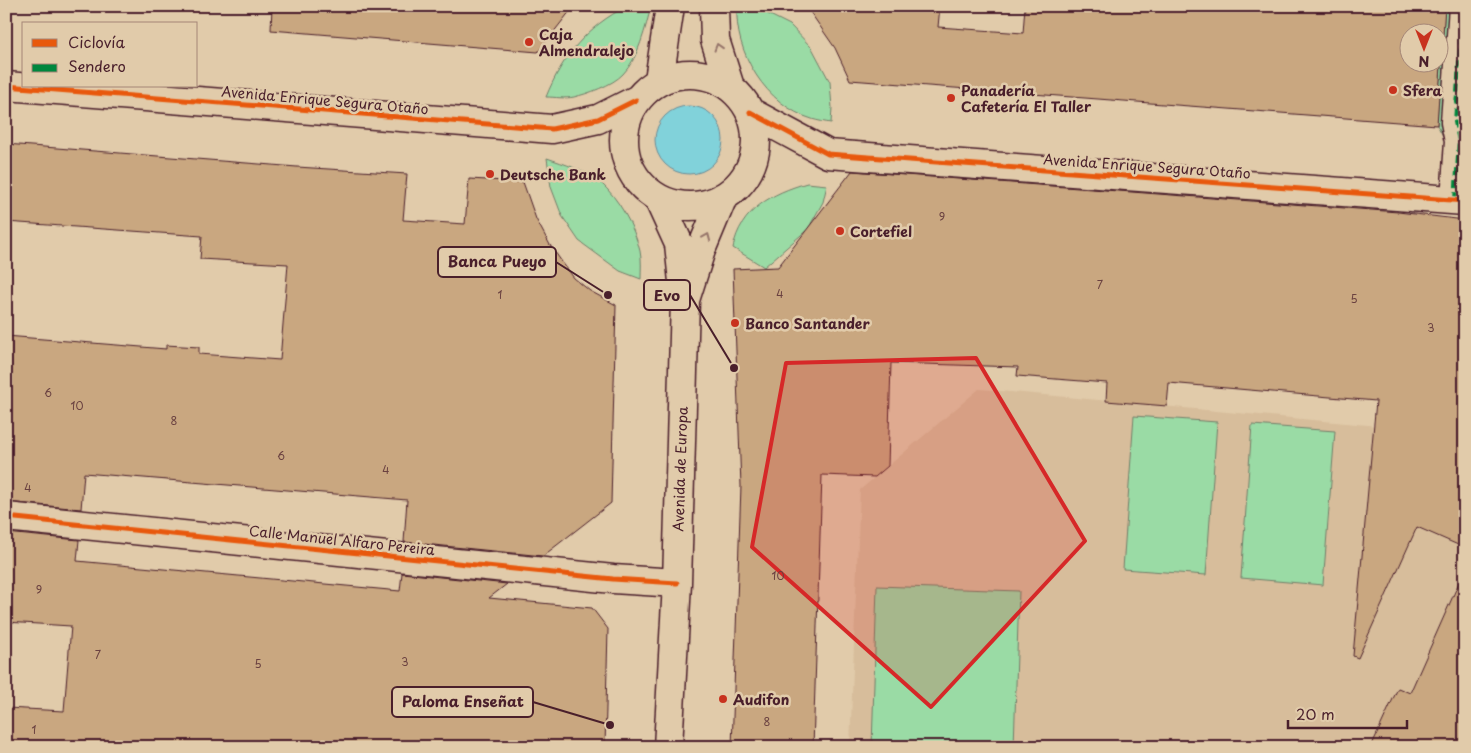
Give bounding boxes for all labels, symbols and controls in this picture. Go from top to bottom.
legend [22,22,198,88]
north arrow [1398,22,1448,72]
place label: Caja Almendralejo [539,24,634,61]
text: Ciclovía [68,30,126,53]
marker: Caja Almendralejo [523,36,535,48]
one-way arrow [713,44,723,52]
text: N [1418,51,1430,72]
text: Sendero [68,54,126,77]
street label: Avenida Enrique Segura Otaño [221,80,430,120]
place label: Panadería Cafetería El Taller [961,80,1092,117]
place label: Sfera [1403,80,1442,101]
marker: Sfera [1387,84,1399,96]
marker: Panadería Cafetería El Taller [945,92,957,104]
street label: Avenida Enrique Segura Otaño [1043,148,1252,184]
place label: Deutsche Bank [500,164,607,185]
marker: Deutsche Bank [484,168,496,180]
house number: 9 [939,208,945,225]
place label: Cortefiel [850,221,912,242]
marker: Cortefiel [834,225,846,237]
one-way arrow [700,233,711,242]
callout: Banca Pueyo [438,247,556,277]
text: Banca Pueyo [448,249,547,272]
house number: 7 [1097,276,1103,293]
callout: Evo [644,280,690,310]
text: Evo [654,283,680,306]
house number: 4 [776,285,784,302]
house number: 1 [498,286,503,303]
house number: 5 [1350,290,1358,307]
place label: Banco Santander [745,313,870,334]
marker: Banco Santander [729,317,741,329]
house number: 3 [1427,319,1435,336]
house number: 6 [44,384,52,401]
house number: 10 [71,397,83,414]
street label: Avenida de Europa [667,406,693,532]
house number: 8 [171,412,178,429]
house number: 6 [277,447,285,464]
house number: 4 [382,461,390,478]
house number: 4 [24,479,32,496]
street label: Calle Manuel Alfaro Pereira [248,520,436,560]
house number: 10 [772,567,784,584]
house number: 9 [36,581,42,598]
house number: 7 [95,646,101,663]
house number: 3 [401,653,409,670]
house number: 5 [254,655,262,672]
callout: Paloma Enseñat [392,687,533,717]
text: Paloma Enseñat [402,689,524,712]
place label: Audifon [733,689,789,710]
marker: Audifon [717,693,729,705]
scale bar [1288,698,1407,730]
text: 20 m [1296,702,1335,725]
house number: 8 [764,713,771,730]
house number: 1 [32,721,37,738]

